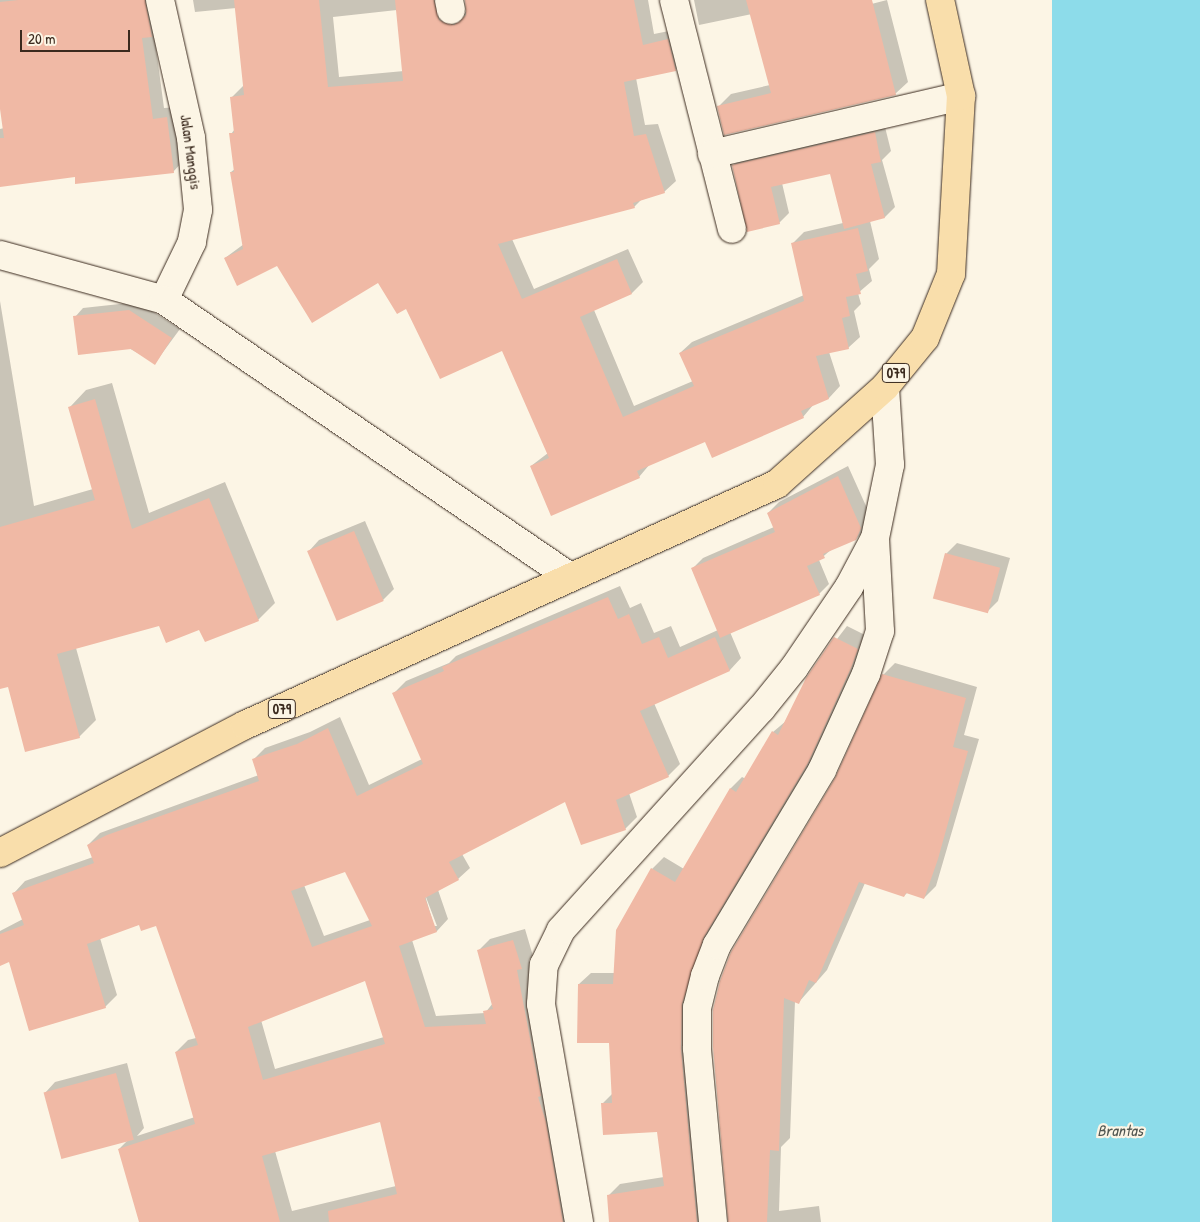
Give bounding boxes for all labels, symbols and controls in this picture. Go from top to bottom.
scale bar [22,20,132,52]
text: 20 m [28,28,55,49]
street label: Jalan Manggis [177,113,205,191]
road number: 079 [881,362,911,384]
road number: 079 [267,698,297,721]
water label: Brantas [1097,1120,1143,1140]

